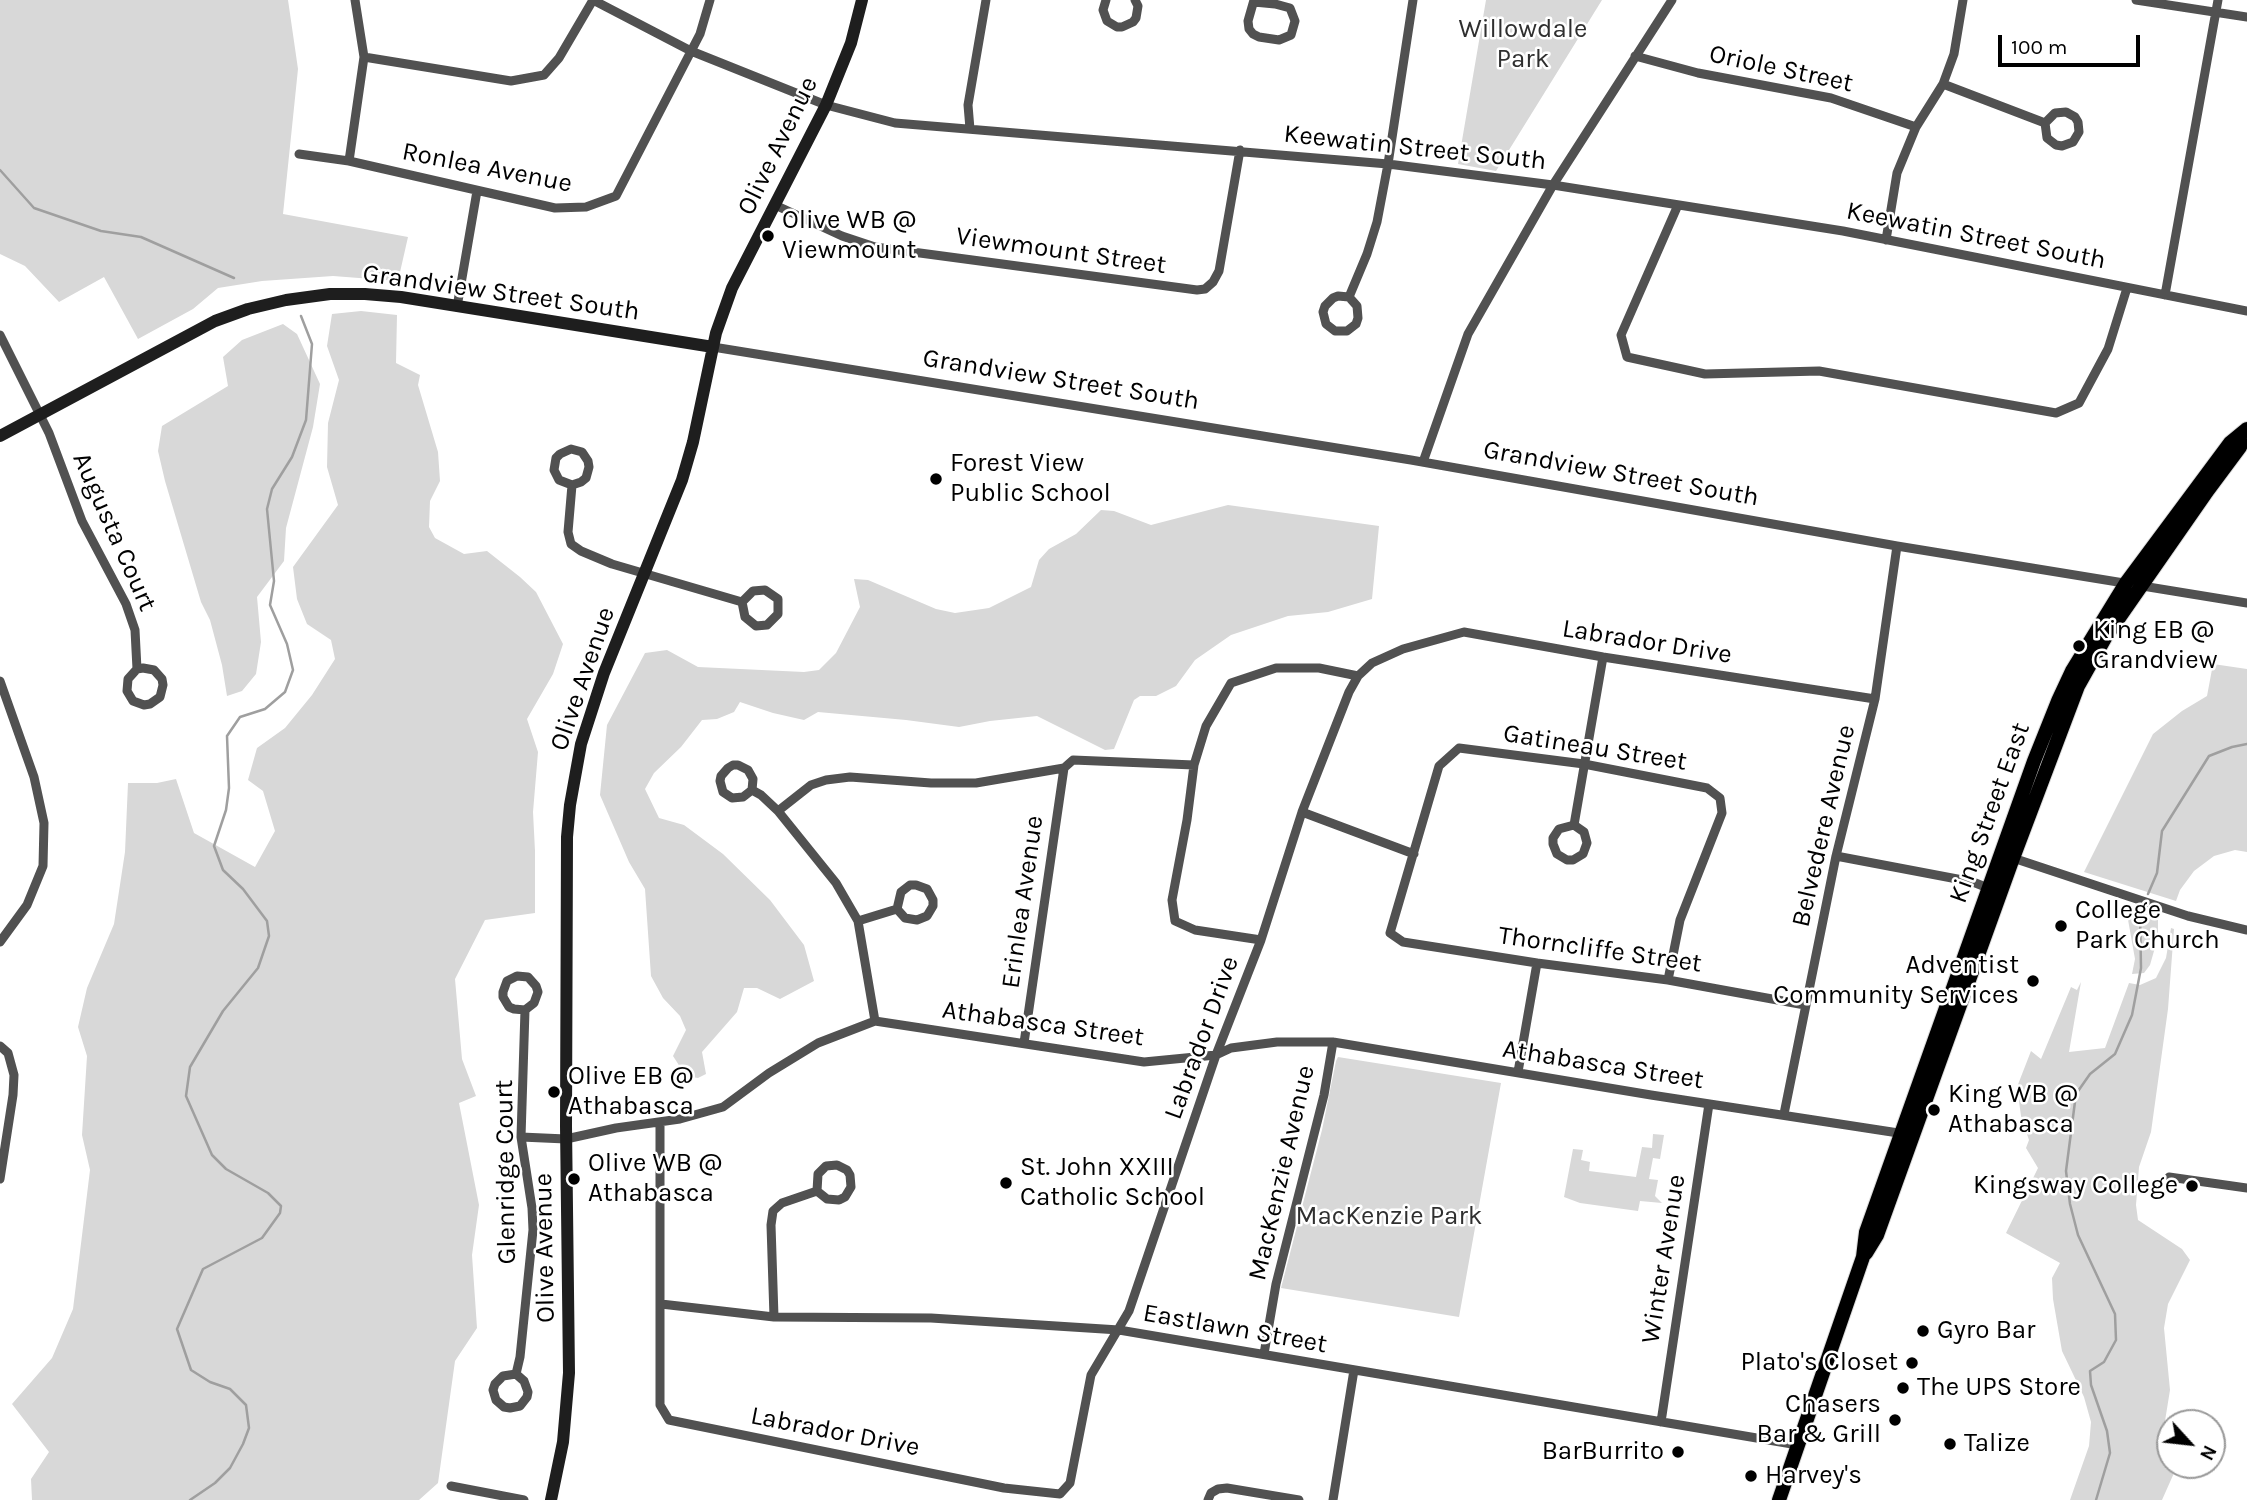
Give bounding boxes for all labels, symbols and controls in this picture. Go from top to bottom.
park label: Willowdale Park [1459,14,1587,76]
scale bar [2002,21,2144,65]
text: 100 m [2011,35,2068,59]
street label: Oriole Street [1706,39,1856,99]
street label: Olive Avenue [731,72,825,220]
street label: Keewatin Street South [1282,119,1548,177]
street label: Ronlea Avenue [399,136,575,200]
street label: Keewatin Street South [1844,196,2108,276]
place label: Olive WB @ Viewmount [782,205,916,266]
street label: Viewmount Street [954,221,1168,281]
marker: Olive WB @ Viewmount [760,228,776,244]
street label: Grandview Street South [360,258,642,328]
street label: Grandview Street South [921,343,1201,417]
street label: Grandview Street South [1481,434,1761,514]
street label: Augusta Court [65,448,163,616]
place label: Forest View Public School [950,448,1111,510]
marker: Forest View Public School [928,471,944,487]
street label: Olive Avenue [544,603,622,755]
street label: Labrador Drive [1560,613,1734,671]
place label: King EB @ Grandview [2093,615,2218,676]
marker: King EB @ Grandview [2071,638,2087,654]
street label: Gatineau Street [1501,718,1689,778]
street label: King Street East [1943,718,2037,908]
street label: Belvedere Avenue [1786,722,1862,930]
street label: Erinlea Avenue [995,814,1051,990]
place label: College Park Church [2075,895,2220,956]
marker: College Park Church [2053,918,2069,934]
street label: Thorncliffe Street [1496,920,1704,980]
place label: Adventist Community Services [1773,950,2019,1012]
street label: Labrador Drive [1158,952,1246,1124]
marker: Adventist Community Services [2025,973,2041,989]
street label: Athabasca Street [940,994,1146,1054]
street label: Athabasca Street [1500,1034,1706,1096]
place label: Olive EB @ Athabasca [568,1061,694,1122]
street label: MacKenzie Avenue [1242,1062,1322,1284]
street label: Glenridge Court [489,1079,523,1265]
place label: King WB @ Athabasca [1948,1079,2078,1140]
marker: Olive EB @ Athabasca [546,1084,562,1100]
marker: King WB @ Athabasca [1926,1102,1942,1118]
place label: Olive WB @ Athabasca [588,1148,722,1210]
place label: St. John XXIII Catholic School [1020,1152,1205,1214]
place label: Kingsway College [1973,1170,2178,1202]
marker: Olive WB @ Athabasca [566,1171,582,1187]
street label: Winter Avenue [1635,1172,1693,1346]
street label: Olive Avenue [528,1173,562,1323]
marker: St. John XXIII Catholic School [998,1175,1014,1191]
marker: Kingsway College [2184,1178,2200,1194]
park label: MacKenzie Park [1296,1201,1482,1233]
street label: Eastlawn Street [1141,1297,1329,1361]
place label: Gyro Bar [1937,1315,2036,1347]
marker: Gyro Bar [1915,1323,1931,1339]
place label: Plato's Closet [1740,1347,1898,1379]
marker: Plato's Closet [1904,1355,1920,1371]
place label: The UPS Store [1917,1372,2081,1404]
marker: The UPS Store [1895,1380,1911,1396]
place label: Chasers Bar & Grill [1757,1389,1881,1450]
street label: Labrador Drive [748,1400,922,1464]
north arrow [2156,1409,2226,1479]
marker: Chasers Bar & Grill [1887,1412,1903,1428]
place label: Talize [1964,1428,2030,1460]
place label: BarBurrito [1542,1436,1664,1468]
marker: Talize [1942,1436,1958,1452]
text: N [2195,1442,2221,1464]
marker: BarBurrito [1670,1444,1686,1460]
place label: Harvey's [1765,1460,1862,1492]
marker: Harvey's [1743,1468,1759,1484]

